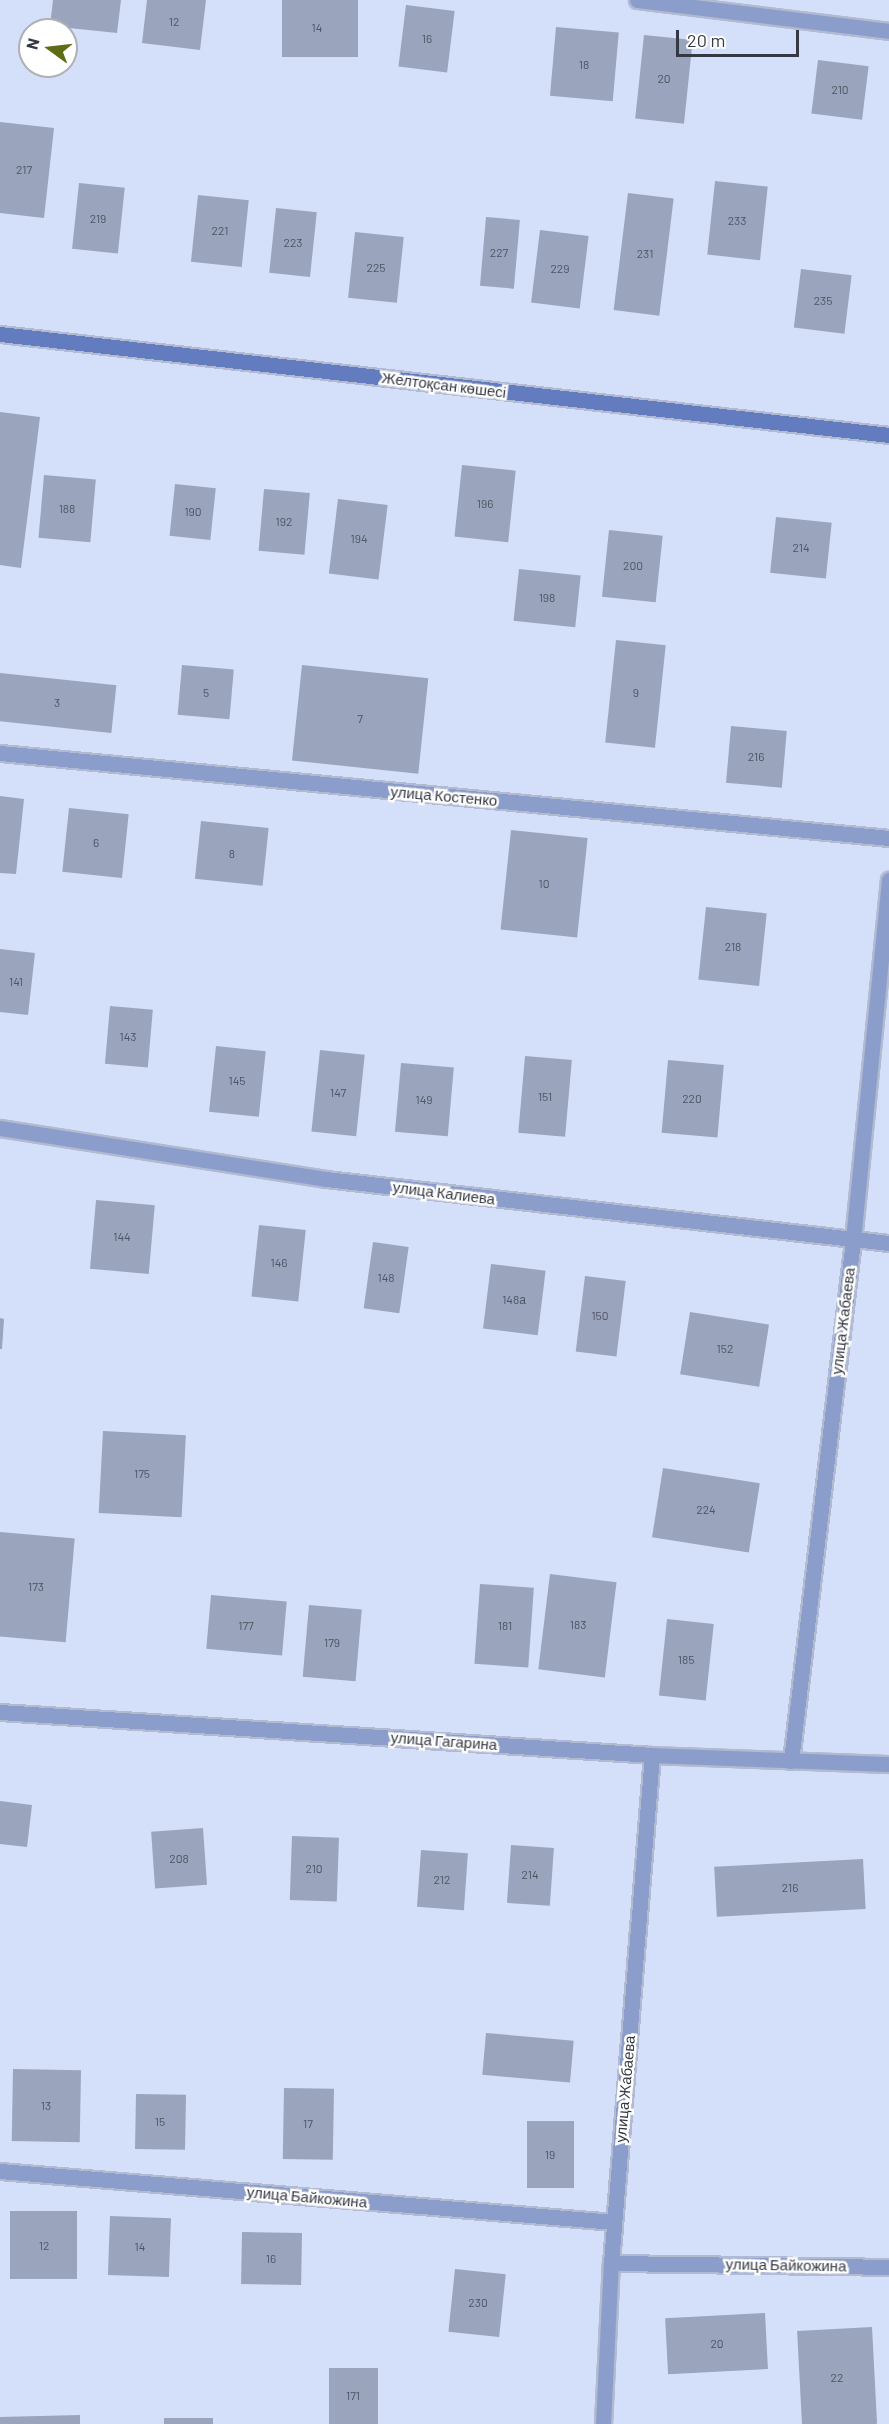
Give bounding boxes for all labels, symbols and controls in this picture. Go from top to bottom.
house number: 12 [169,15,179,29]
north arrow [18,18,78,78]
scale bar [679,18,802,56]
house number: 14 [312,21,322,35]
text: 20 m [687,29,725,51]
house number: 16 [422,32,432,46]
text: N [22,36,43,51]
house number: 18 [579,58,589,72]
house number: 20 [657,72,671,86]
house number: 210 [831,83,849,97]
house number: 217 [16,163,32,177]
house number: 219 [90,212,106,226]
house number: 233 [728,214,746,228]
house number: 221 [212,224,228,238]
house number: 223 [284,236,302,250]
house number: 227 [490,246,508,260]
house number: 231 [637,247,653,261]
house number: 225 [366,261,386,275]
house number: 229 [550,262,570,276]
house number: 235 [814,294,832,308]
street label: Желтоқсан көшесі [381,368,507,402]
house number: 196 [477,497,493,511]
house number: 188 [59,502,75,516]
house number: 190 [184,505,202,519]
house number: 192 [276,515,292,529]
house number: 194 [350,532,368,546]
house number: 214 [792,541,810,555]
house number: 200 [623,559,643,573]
house number: 198 [539,591,555,605]
house number: 5 [203,686,209,700]
house number: 9 [633,686,639,700]
house number: 3 [54,696,60,710]
house number: 7 [357,712,363,726]
house number: 216 [748,750,764,764]
street label: улица Костенко [390,782,498,810]
house number: 6 [93,836,99,850]
house number: 8 [229,847,235,861]
house number: 10 [539,877,549,891]
house number: 218 [725,940,741,954]
house number: 141 [9,975,23,989]
house number: 143 [120,1030,136,1044]
house number: 145 [229,1074,245,1088]
house number: 147 [330,1086,346,1100]
house number: 151 [538,1090,552,1104]
house number: 220 [682,1092,702,1106]
house number: 149 [415,1093,433,1107]
street label: улица Калиева [392,1178,496,1208]
house number: 144 [113,1230,131,1244]
house number: 146 [271,1256,287,1270]
street label: улица Жабаева [828,1266,858,1376]
house number: 148 [377,1271,395,1285]
house number: 148а [502,1293,526,1307]
house number: 150 [591,1309,609,1323]
house number: 152 [717,1342,733,1356]
house number: 175 [134,1467,150,1481]
house number: 224 [696,1503,716,1517]
house number: 173 [28,1580,44,1594]
house number: 183 [570,1618,586,1632]
house number: 177 [238,1619,254,1633]
house number: 181 [498,1619,512,1633]
house number: 179 [324,1636,340,1650]
house number: 185 [678,1653,694,1667]
street label: улица Гагарина [390,1728,498,1754]
house number: 208 [169,1852,189,1866]
house number: 210 [305,1862,323,1876]
house number: 214 [521,1868,539,1882]
house number: 212 [434,1873,450,1887]
house number: 216 [782,1881,798,1895]
street label: улица Жабаева [611,2035,639,2143]
house number: 13 [41,2099,51,2113]
house number: 15 [155,2115,165,2129]
house number: 17 [303,2117,313,2131]
house number: 19 [545,2148,555,2162]
street label: улица Байкожина [246,2183,368,2211]
house number: 12 [39,2239,49,2253]
house number: 14 [135,2240,145,2254]
house number: 16 [266,2252,276,2266]
street label: улица Байкожина [725,2255,847,2275]
house number: 230 [468,2296,488,2310]
house number: 20 [710,2337,724,2351]
house number: 22 [831,2371,843,2385]
house number: 171 [346,2389,360,2403]

